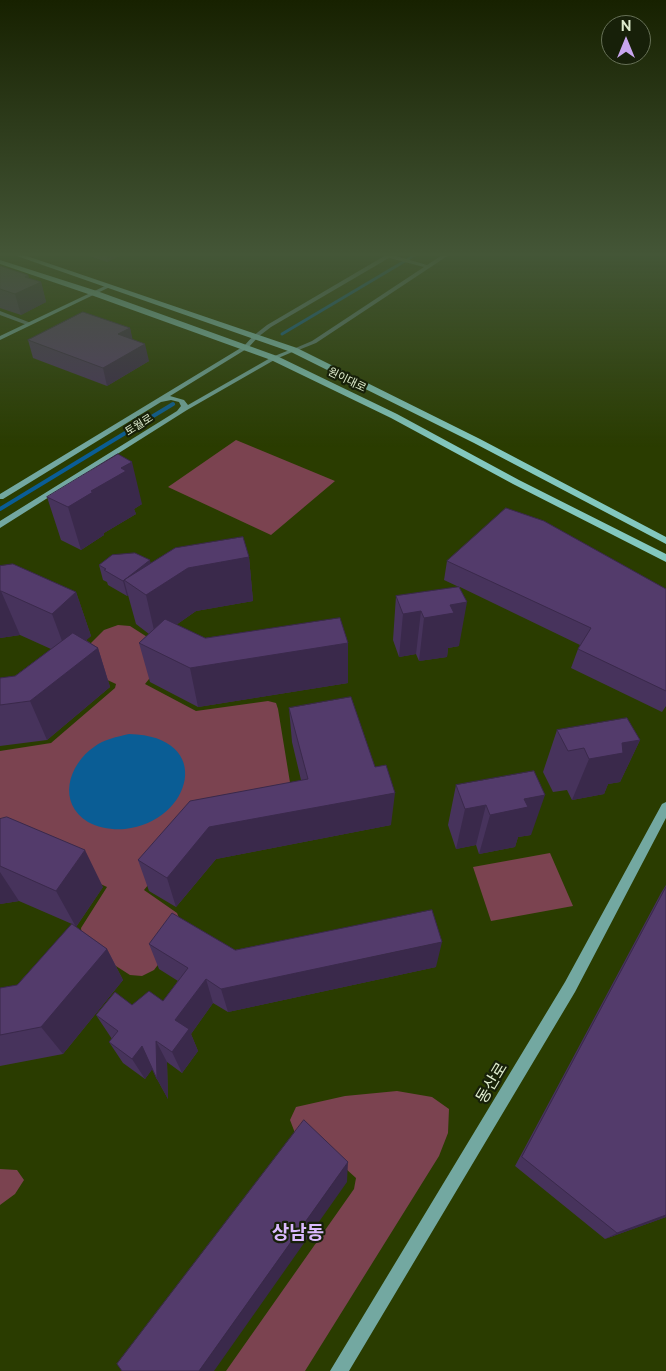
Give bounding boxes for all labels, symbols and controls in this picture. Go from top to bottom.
north arrow [601,15,651,65]
text: N [621,18,631,34]
street label: 원이대로 [326,365,368,395]
street label: 토월로 [123,411,155,439]
street label: 동산로 [472,1059,512,1107]
district label: 상남동 [272,1222,324,1244]

